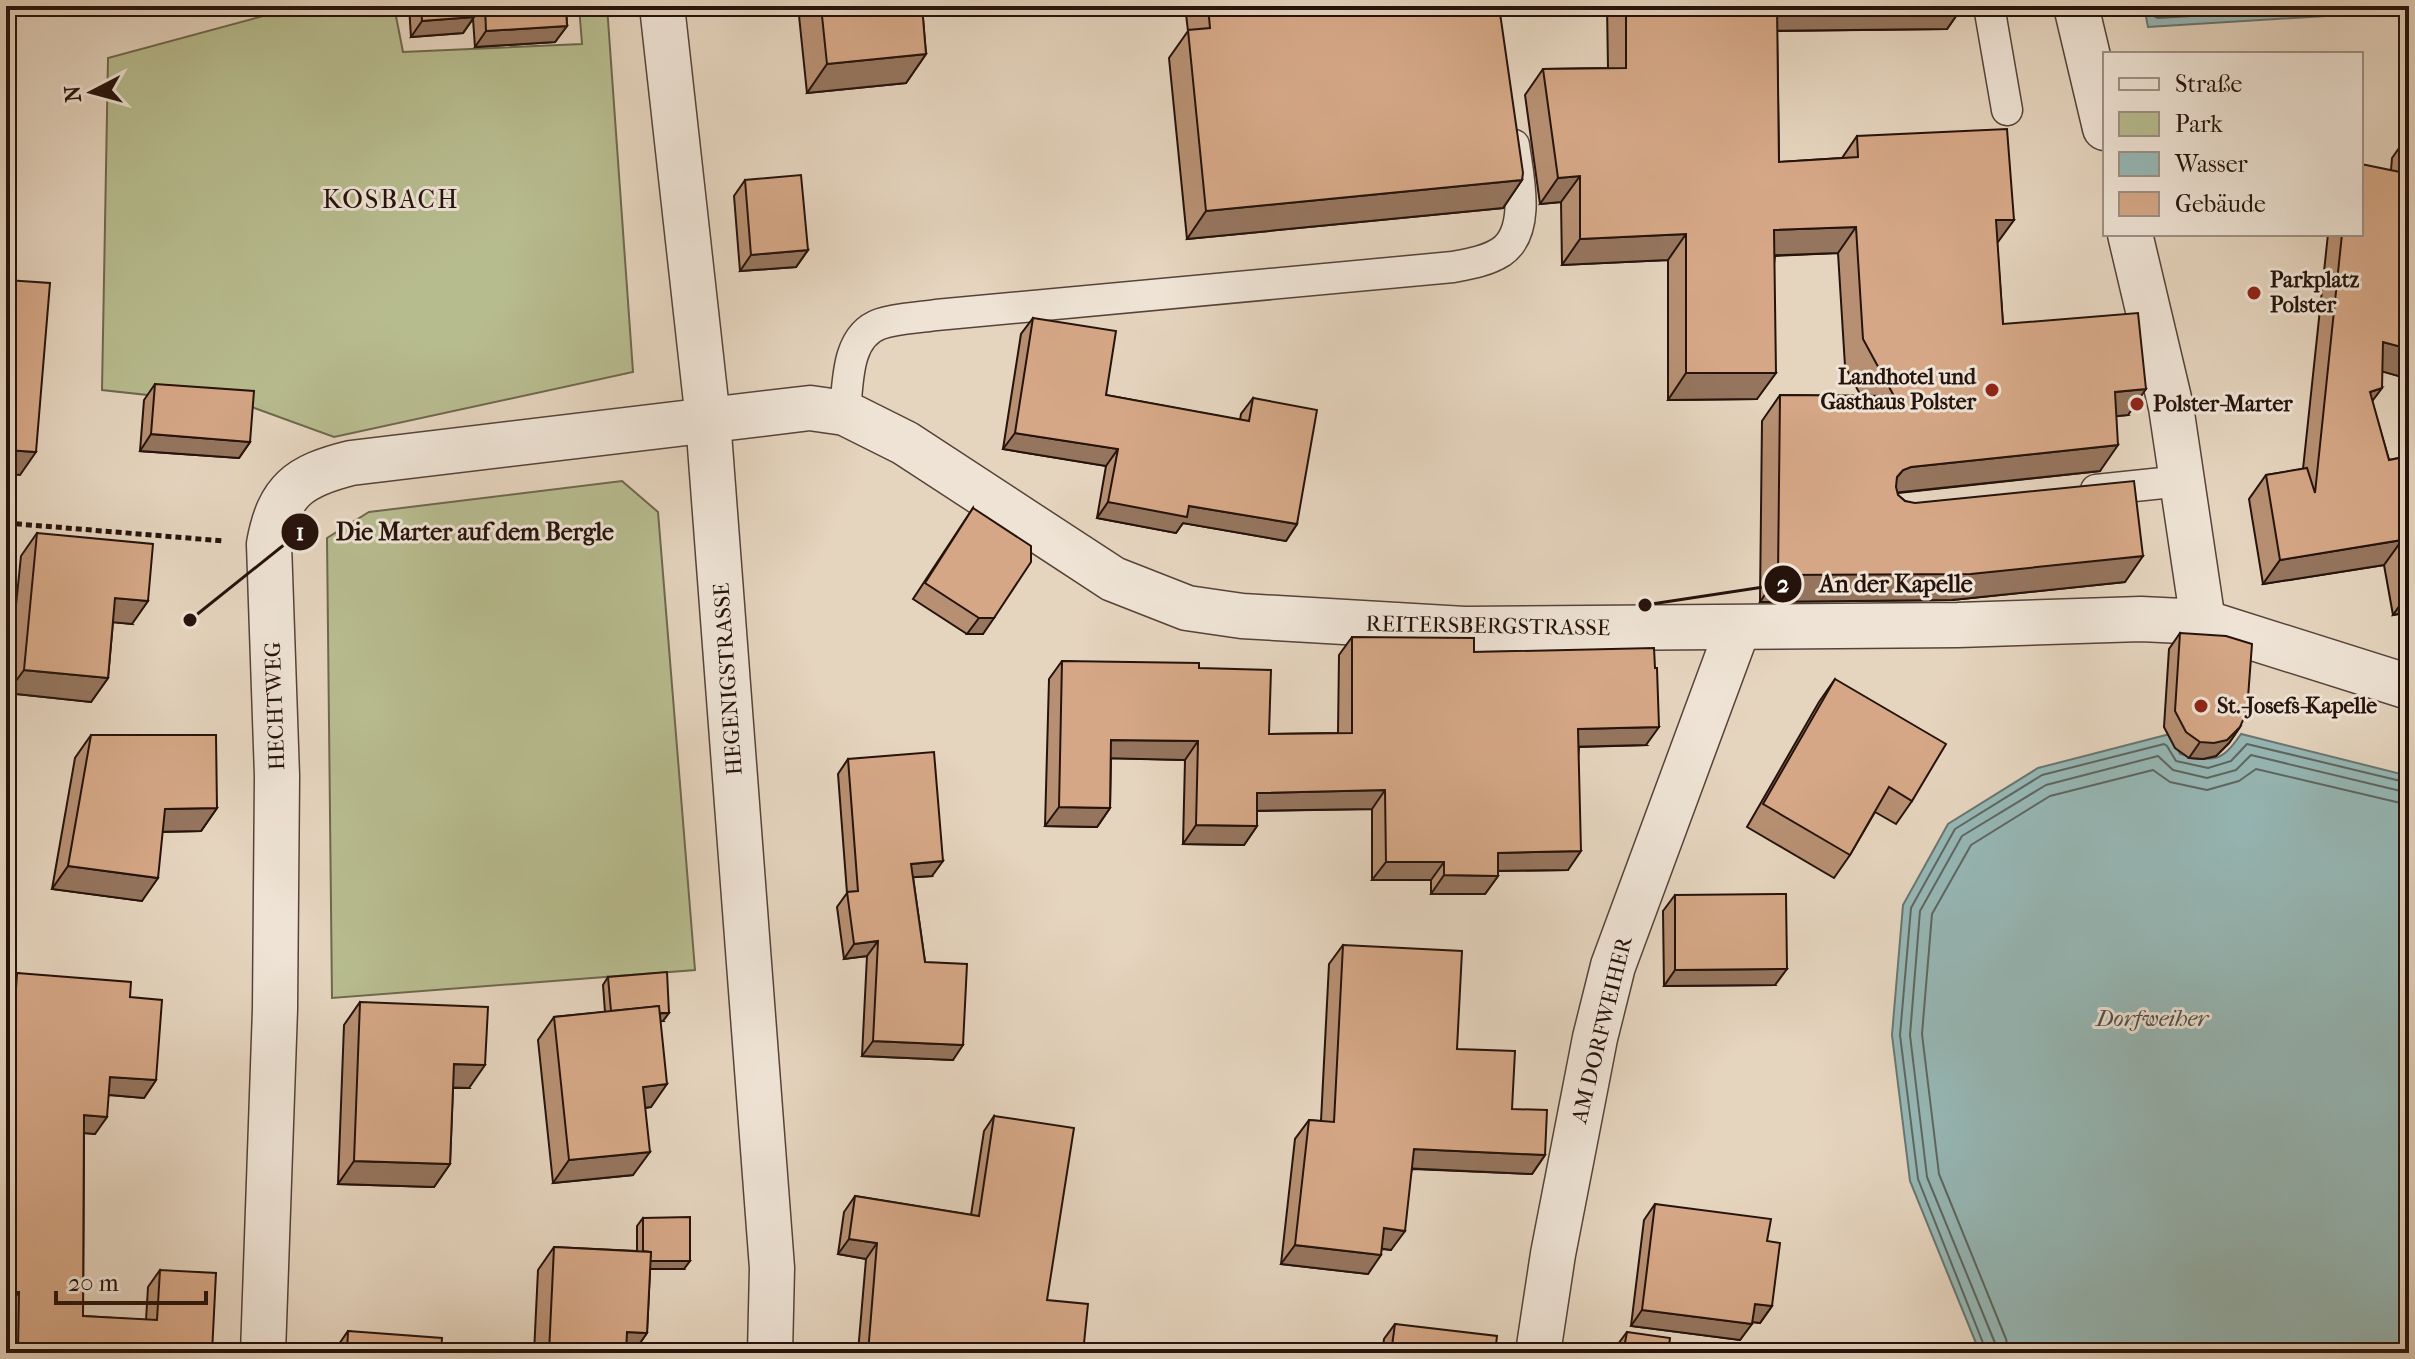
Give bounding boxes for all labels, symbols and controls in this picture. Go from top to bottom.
north arrow [52,52,132,132]
legend [2103,52,2363,236]
text: Straße [2175,70,2242,98]
text: N [59,84,87,104]
text: Park [2175,110,2223,138]
text: Wasser [2174,150,2249,178]
district label: KOSBACH [322,184,460,215]
text: Gebäude [2175,190,2266,218]
place label: Parkplatz Polster [2270,267,2360,318]
marker: Parkplatz Polster [2245,284,2263,302]
place label: Landhotel und Gasthaus Polster [1820,364,1977,415]
marker: Landhotel und Gasthaus Polster [1983,381,2001,399]
place label: Polster-Marter [2153,391,2293,417]
marker: Polster-Marter [2128,395,2146,413]
callout: Die Marter auf dem Bergle [280,508,630,556]
text: 1 [296,518,304,546]
text: Die Marter auf dem Bergle [336,518,614,546]
callout: An der Kapelle [1763,560,1989,608]
text: 2 [1777,570,1789,598]
text: An der Kapelle [1817,570,1973,598]
street label: HEGENIGSTRASSE [708,582,748,776]
street label: REITERSBERGSTRASSE [1366,611,1610,641]
street label: HECHTWEG [260,641,290,771]
place label: St.-Josefs-Kapelle [2217,693,2377,719]
marker: St.-Josefs-Kapelle [2192,697,2210,715]
street label: AM DORFWEIHER [1566,933,1638,1127]
water label: Dorfweiher [2094,1004,2210,1032]
scale bar [56,1255,206,1305]
text: 20 m [68,1269,119,1297]

